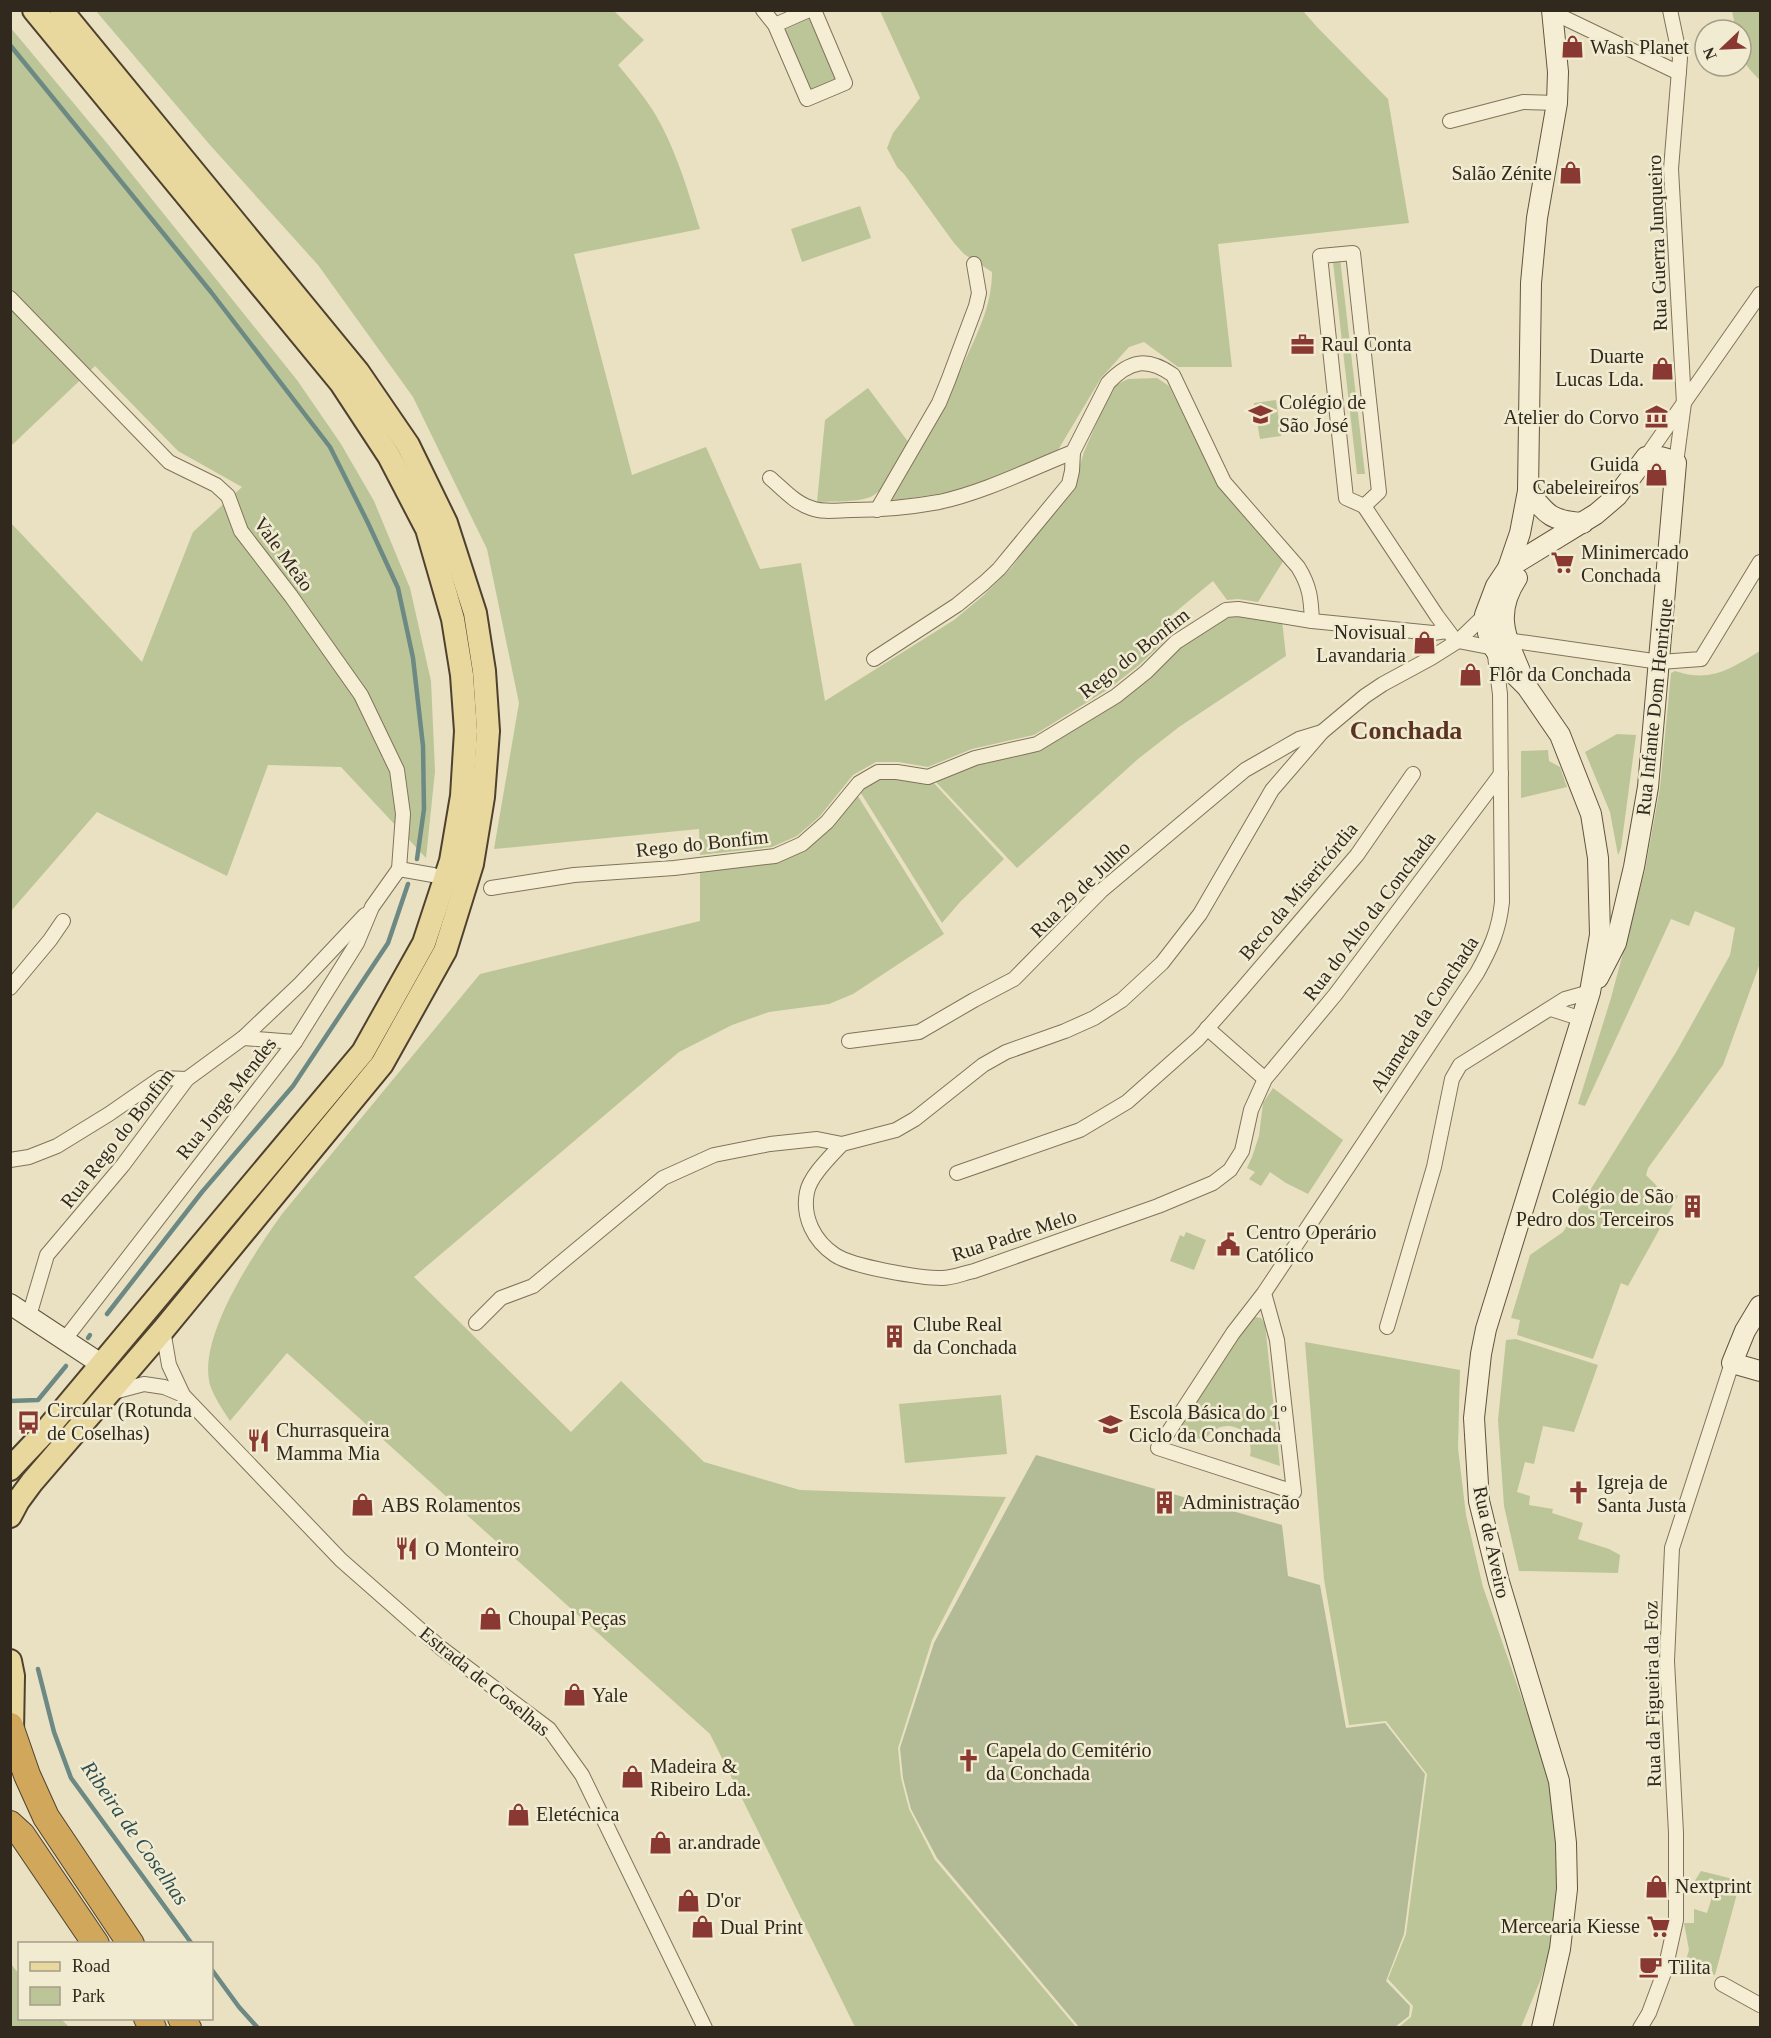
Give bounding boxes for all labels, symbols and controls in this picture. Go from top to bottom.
north arrow [1693,18,1753,78]
shop icon: Wash Planet [1559,34,1585,60]
place label: Wash Planet [1590,36,1689,58]
text: N [1699,45,1720,62]
street label: Rua Guerra Junqueiro [1643,154,1672,332]
shop icon: Salão Zénite [1557,160,1583,186]
place label: Salão Zénite [1451,162,1552,184]
office icon: Raul Conta [1290,331,1316,357]
place label: Raul Conta [1321,333,1412,355]
place label: Duarte Lucas Lda. [1555,345,1644,390]
shop icon: Duarte Lucas Lda. [1649,355,1675,381]
place label: Colégio de São José [1279,391,1366,436]
school or university icon: Colégio de São José [1248,401,1274,427]
museum icon: Atelier do Corvo [1644,404,1670,430]
place label: Atelier do Corvo [1503,406,1639,428]
place label: Guida Cabeleireiros [1532,453,1639,498]
shop icon: Guida Cabeleireiros [1644,462,1670,488]
street label: Vale Meão [250,513,318,595]
place label: Minimercado Conchada [1581,541,1689,586]
supermarket icon: Minimercado Conchada [1550,550,1576,576]
street label: Rua Infante Dom Henrique [1632,597,1677,817]
street label: Rego do Bonfim [1075,603,1194,704]
place label: Novisual Lavandaria [1316,621,1406,666]
shop icon: Novisual Lavandaria [1411,630,1437,656]
shop icon: Flôr da Conchada [1458,661,1484,687]
place label: Flôr da Conchada [1489,663,1631,685]
district label: Conchada [1350,716,1462,745]
street label: Beco da Misericórdia [1234,818,1362,964]
street label: Rego do Bonfim [635,825,770,862]
street label: Rua do Alto da Conchada [1298,827,1440,1005]
street label: Rua 29 de Julho [1026,836,1134,942]
street label: Alameda da Conchada [1365,932,1483,1096]
street label: Rua Jorge Mendes [172,1033,281,1164]
street label: Rua Rego do Bonfim [56,1064,179,1213]
place label: Colégio de São Pedro dos Terceiros [1516,1185,1674,1230]
building icon: Colégio de São Pedro dos Terceiros [1679,1194,1705,1220]
street label: Rua Padre Melo [949,1204,1079,1266]
place label: Centro Operário Católico [1246,1221,1377,1266]
public building icon: Centro Operário Católico [1215,1231,1241,1257]
place label: Clube Real da Conchada [913,1313,1017,1358]
building icon: Clube Real da Conchada [882,1323,908,1349]
place label: Circular (Rotunda de Coselhas) [47,1399,192,1445]
place label: Escola Básica do 1º Ciclo da Conchada [1129,1401,1287,1446]
bus stop icon: Circular (Rotunda de Coselhas) [16,1409,42,1435]
school or university icon: Escola Básica do 1º Ciclo da Conchada [1098,1411,1124,1437]
place label: Churrasqueira Mamma Mia [276,1419,389,1464]
restaurant icon: Churrasqueira Mamma Mia [245,1428,271,1454]
place label: Igreja de Santa Justa [1597,1471,1687,1516]
church icon: Igreja de Santa Justa [1566,1480,1592,1506]
street label: Rua de Aveiro [1469,1484,1515,1600]
building icon: Administração [1151,1489,1177,1515]
place label: Administração [1182,1491,1300,1514]
shop icon: ABS Rolamentos [350,1492,376,1518]
place label: ABS Rolamentos [381,1494,521,1516]
restaurant icon: O Monteiro [394,1536,420,1562]
place label: O Monteiro [425,1538,519,1560]
street label: Rua da Figueira da Foz [1639,1600,1666,1787]
shop icon: Choupal Peças [477,1605,503,1631]
place label: Choupal Peças [508,1607,627,1630]
street label: Estrada de Coselhas [415,1622,555,1740]
shop icon: Yale [561,1682,587,1708]
place label: Yale [592,1684,628,1706]
place label: Capela do Cemitério da Conchada [986,1739,1152,1784]
church icon: Capela do Cemitério da Conchada [955,1748,981,1774]
place label: Madeira & Ribeiro Lda. [650,1755,751,1800]
water label: Ribeira de Coselhas [76,1756,194,1910]
shop icon: Madeira & Ribeiro Lda. [619,1764,645,1790]
shop icon: Eletécnica [505,1801,531,1827]
place label: Eletécnica [536,1803,619,1825]
shop icon: ar.andrade [647,1829,673,1855]
place label: ar.andrade [678,1831,761,1853]
shop icon: Nextprint [1644,1873,1670,1899]
place label: Nextprint [1675,1875,1752,1898]
shop icon: D'or [675,1887,701,1913]
place label: D'or [706,1889,741,1911]
supermarket icon: Mercearia Kiesse [1645,1913,1671,1939]
shop icon: Dual Print [689,1914,715,1940]
place label: Mercearia Kiesse [1501,1915,1640,1937]
place label: Dual Print [720,1916,803,1938]
legend [18,1942,213,2020]
cafe icon: Tilita [1637,1954,1663,1980]
text: Road [72,1956,110,1976]
place label: Tilita [1668,1956,1711,1978]
text: Park [72,1986,105,2006]

